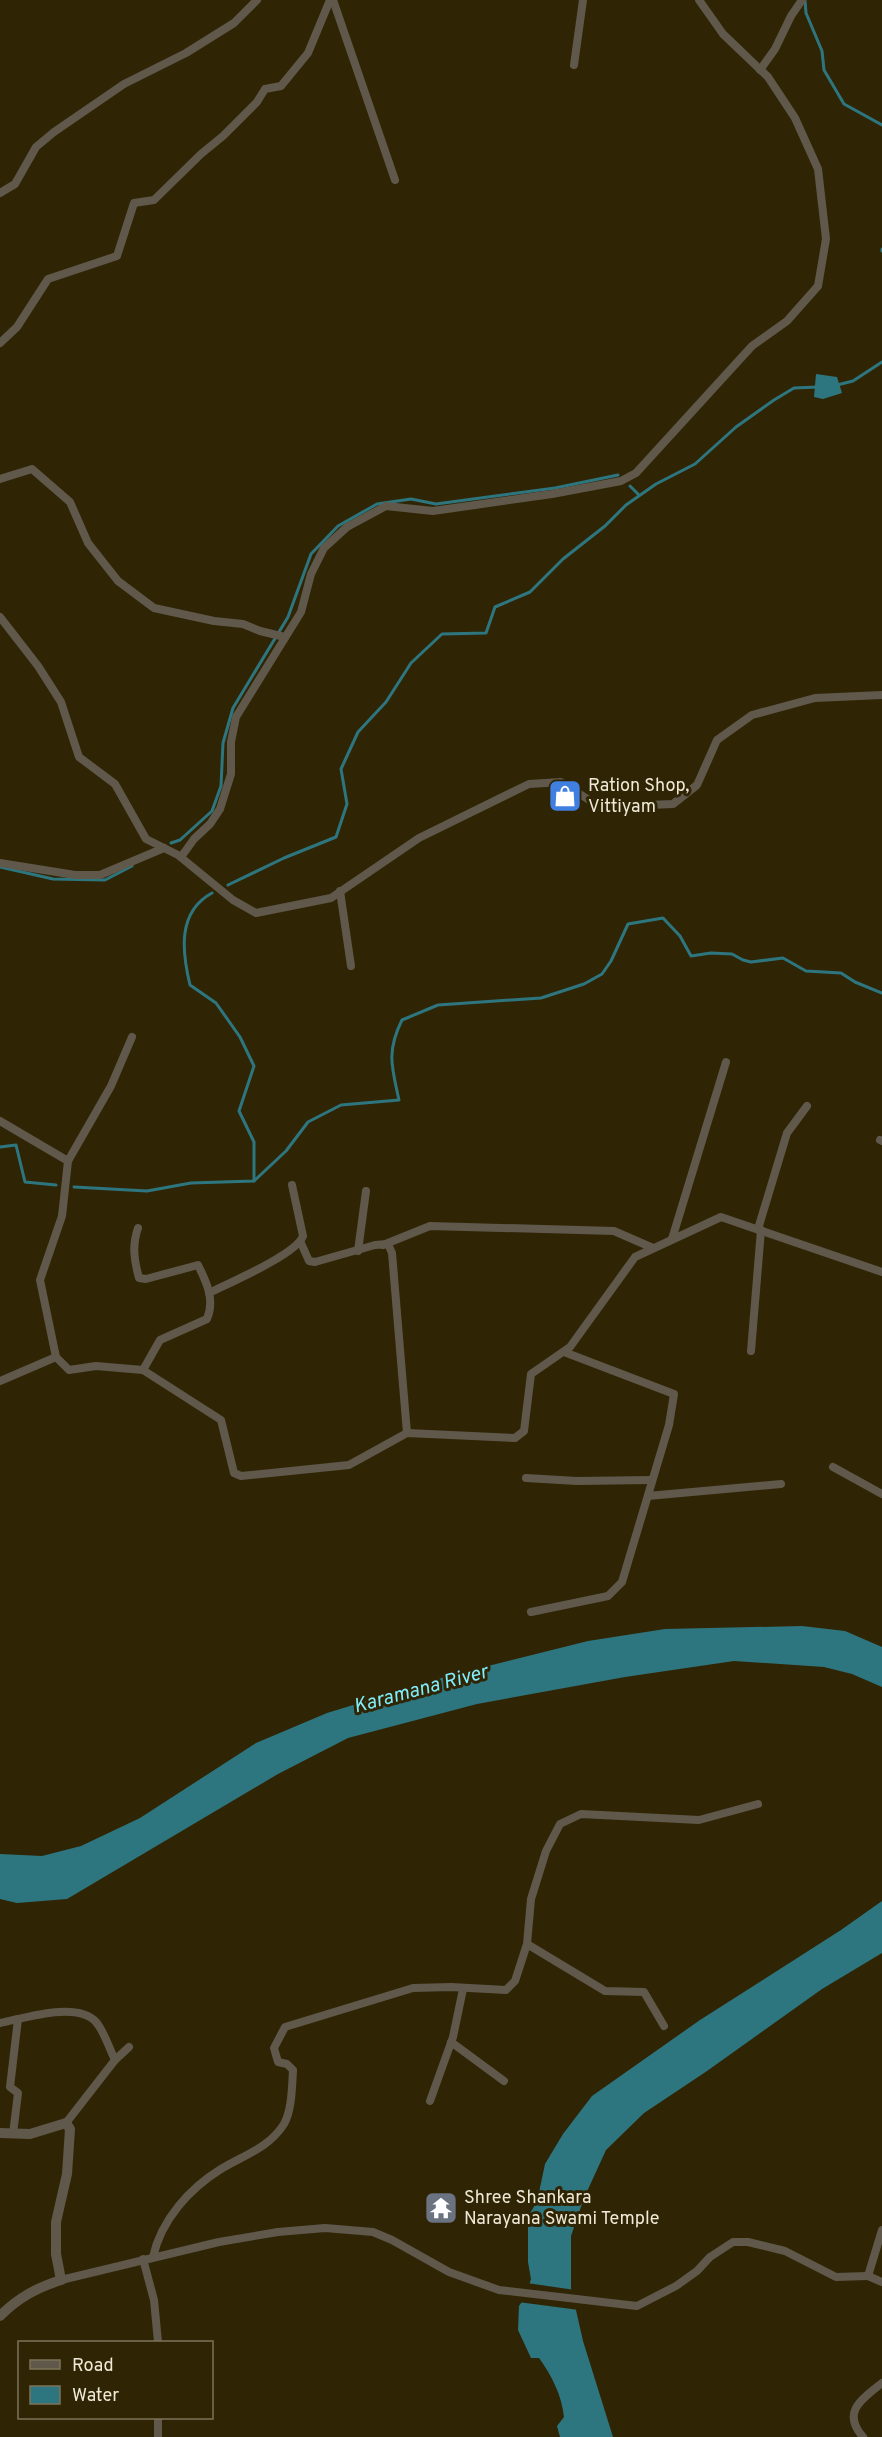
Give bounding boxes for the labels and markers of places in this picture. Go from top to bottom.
place label: Ration Shop, Vittiyam [588,775,689,819]
shop icon: Ration Shop, Vittiyam [547,778,583,814]
place label: Shree Shankara Narayana Swami Temple [464,2187,659,2231]
temple icon: Shree Shankara Narayana Swami Temple [423,2190,459,2226]

